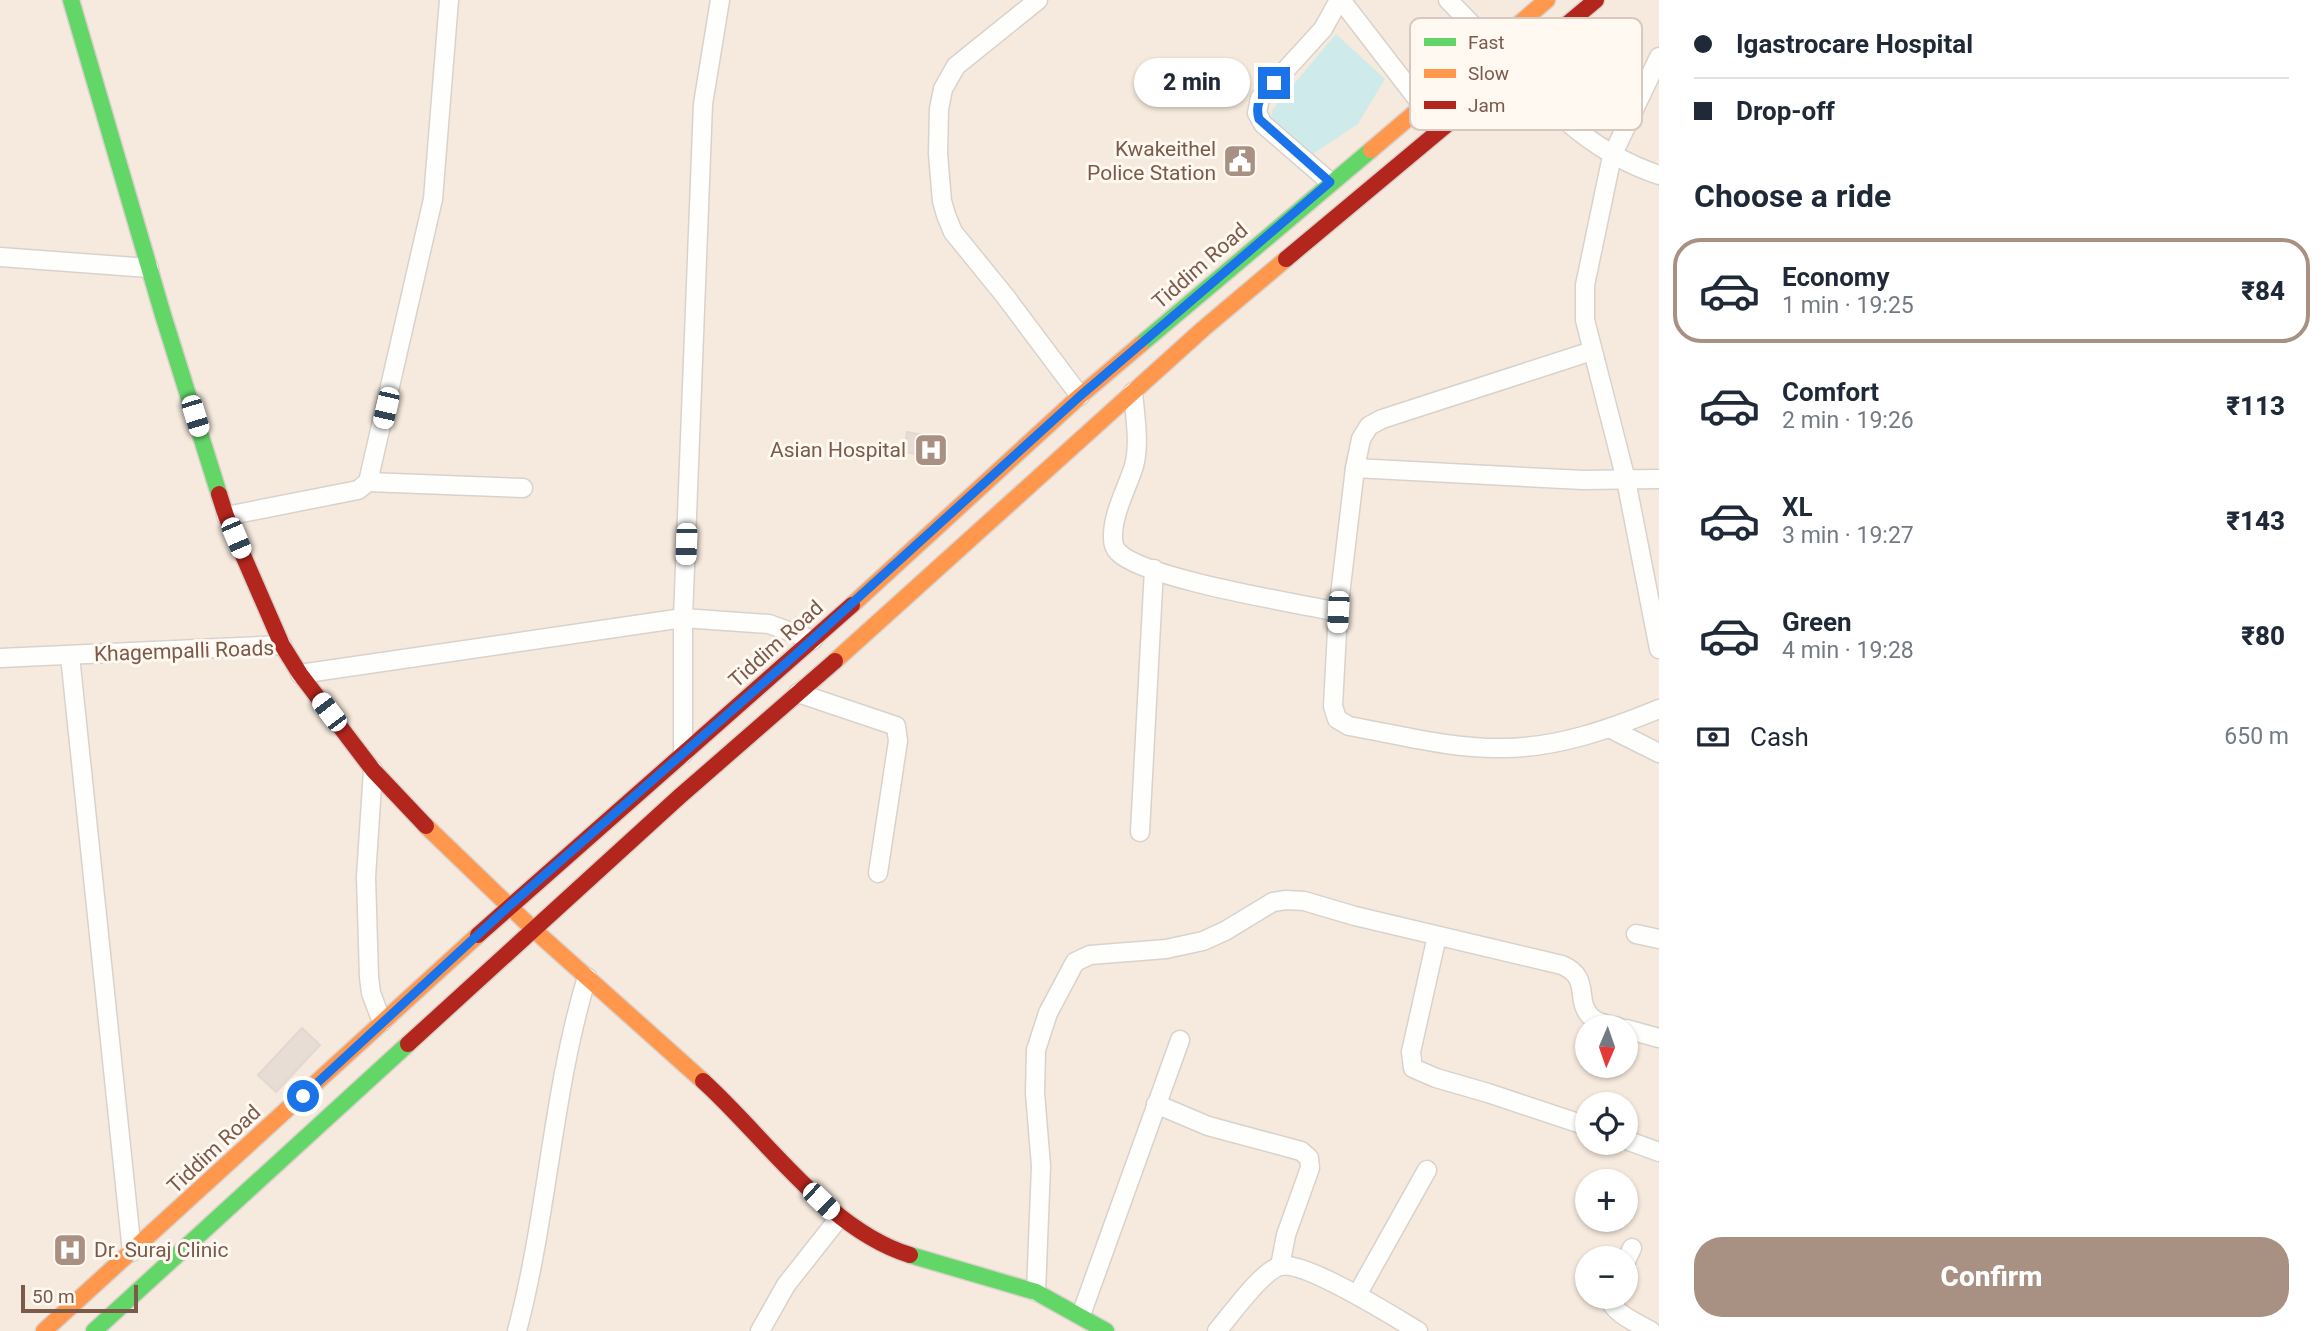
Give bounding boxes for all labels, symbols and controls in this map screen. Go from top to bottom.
legend [1410,18,1642,130]
text: Igastrocare Hospital [1736,29,1973,59]
text: Fast [1468,31,1505,54]
callout: 2 min [1134,58,1250,108]
text: Slow [1468,62,1509,85]
route end [1258,67,1290,99]
text: 2 min [1163,69,1221,96]
text: Jam [1468,94,1505,117]
text: Drop-off [1736,96,1835,126]
place label: Kwakeithel Police Station [1087,137,1216,185]
public building icon: Kwakeithel Police Station [1221,142,1259,180]
text: Choose a ride [1694,177,1891,215]
street label: Tiddim Road [1148,218,1252,314]
icon: car [1698,259,1761,322]
text: Economy [1782,262,1889,292]
text: ₹84 [2241,276,2285,306]
text: 1 min · 19:25 [1782,292,1914,319]
icon: car [1698,374,1761,437]
text: Comfort [1782,377,1879,407]
car [372,385,401,431]
text: ₹113 [2226,391,2285,421]
car [179,393,212,439]
text: 2 min · 19:26 [1782,407,1914,434]
hospital icon: Asian Hospital [912,431,950,469]
place label: Asian Hospital [770,438,906,462]
icon: car [1698,489,1761,552]
text: XL [1782,492,1813,522]
text: ₹143 [2226,506,2285,536]
car [219,515,254,561]
text: 3 min · 19:27 [1782,522,1914,549]
car [675,523,698,565]
car [1327,590,1350,634]
street label: Tiddim Road [724,596,828,692]
icon: car [1698,604,1761,667]
text: Green [1782,607,1852,637]
text: ₹80 [2241,621,2285,651]
street label: Khagempalli Roads [93,636,275,666]
text: 4 min · 19:28 [1782,637,1914,664]
car [308,689,351,735]
icon: cash [1694,718,1732,756]
text: Cash [1750,722,1809,752]
text: 650 m [2224,723,2289,750]
north arrow [1575,1015,1638,1078]
map controls [1575,1015,1638,1309]
route start [287,1080,319,1112]
button: locate [1575,1092,1638,1155]
street label: Tiddim Road [163,1100,265,1198]
button: + [1575,1169,1638,1232]
car [799,1179,844,1223]
hospital icon: Dr. Suraj Clinic [51,1231,89,1269]
button: Confirm [1694,1237,2289,1317]
place label: Dr. Suraj Clinic [94,1238,228,1262]
button: − [1575,1246,1638,1309]
scale bar [21,1282,138,1314]
text: 50 m [32,1285,75,1308]

